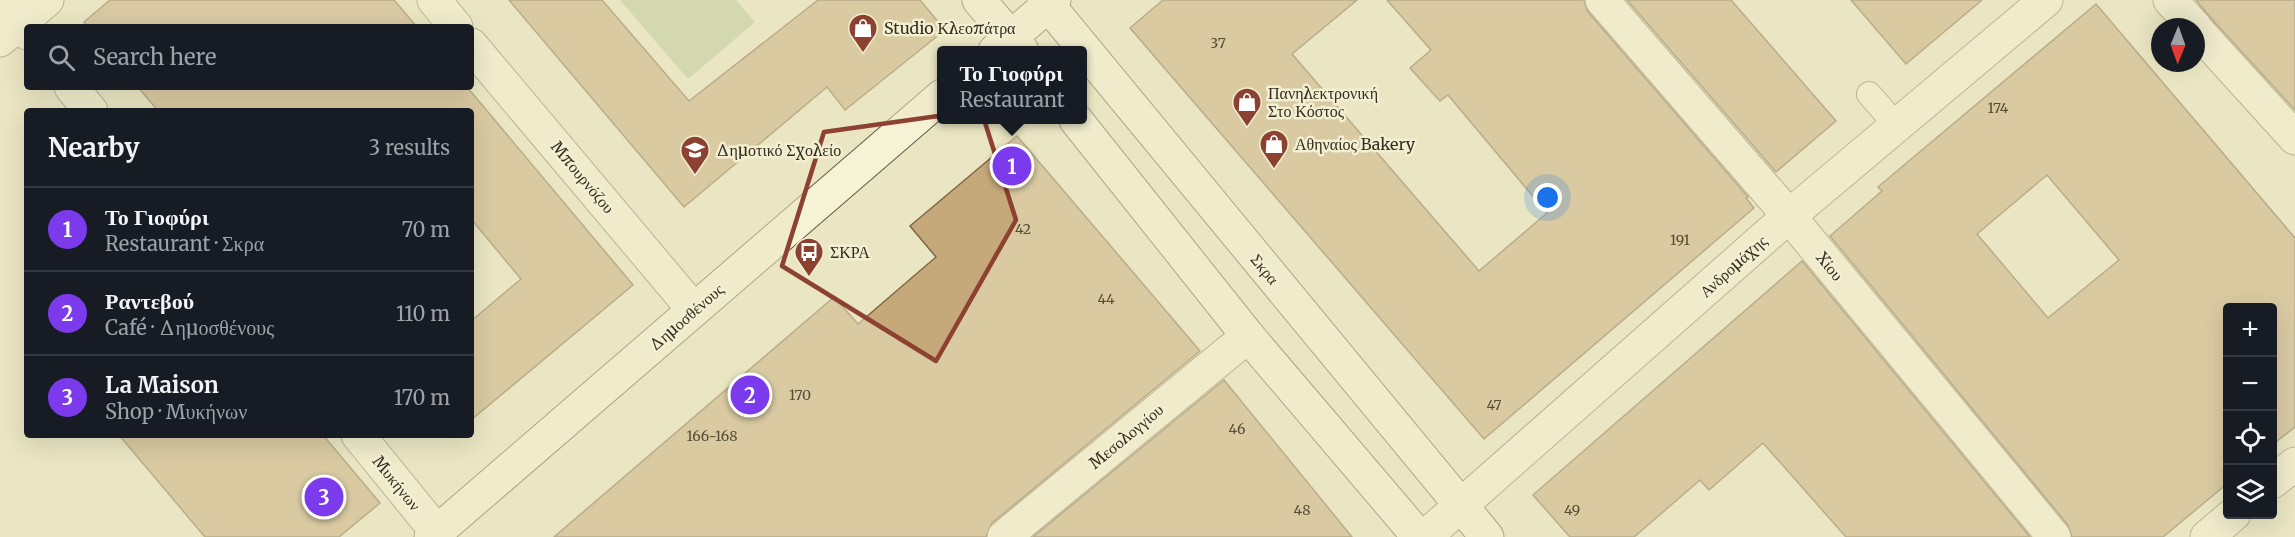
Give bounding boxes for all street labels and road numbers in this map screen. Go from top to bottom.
street label: Μπουρνόζου [547,137,619,217]
street label: Ανδρομάχης [1695,230,1771,301]
street label: Χίου [1812,247,1848,285]
street label: Σκρα [1247,250,1284,289]
street label: Δημοσθένους [645,279,728,355]
street label: Μεσολογγίου [1085,399,1167,473]
street label: Μυκήνων [369,451,425,515]

